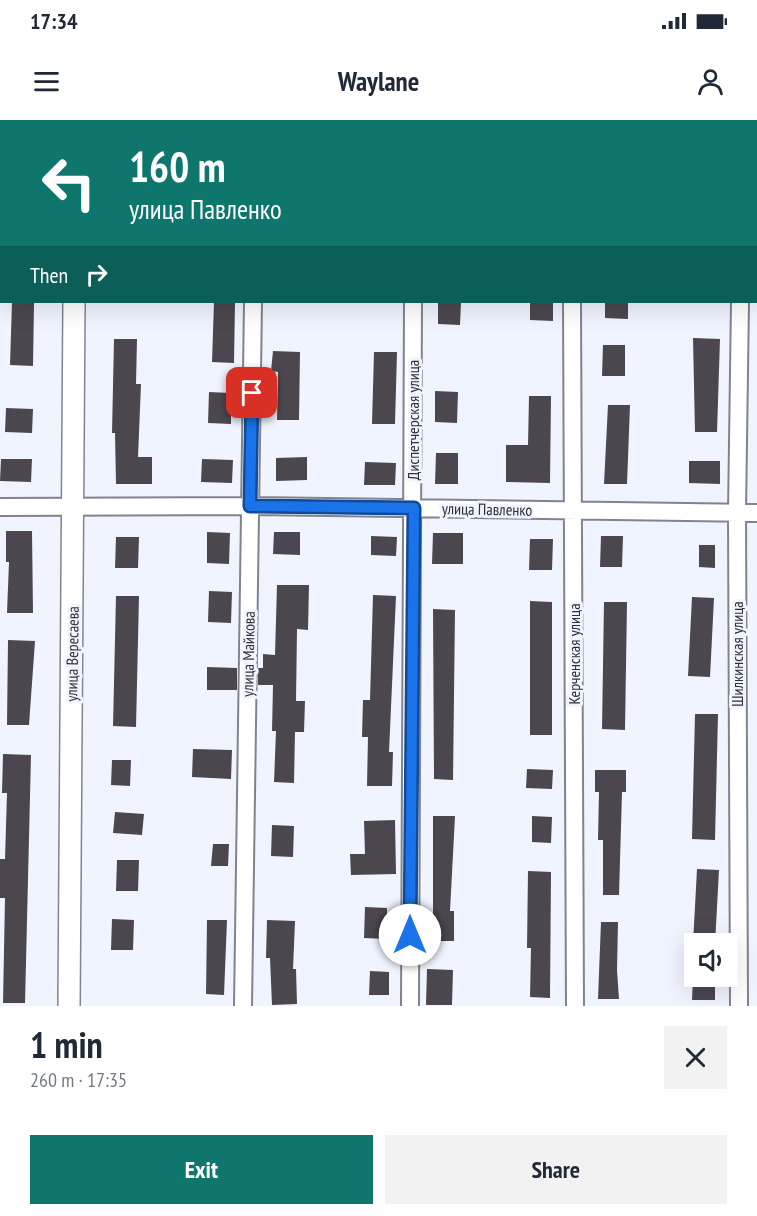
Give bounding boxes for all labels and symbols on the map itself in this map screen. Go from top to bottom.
street label: Диспетчерская улица [403,360,423,480]
pin [226,367,277,418]
street label: улица Павленко [442,498,533,520]
street label: Шилкинская улица [727,601,747,707]
street label: Керченская улица [564,603,584,705]
street label: улица Вересаева [61,606,83,702]
street label: улица Майкова [237,611,259,697]
position arrow [378,903,442,967]

